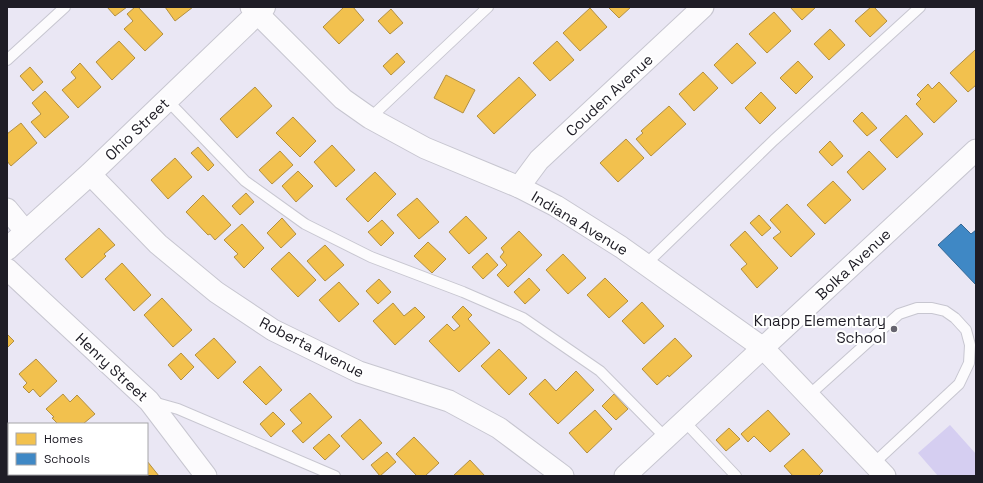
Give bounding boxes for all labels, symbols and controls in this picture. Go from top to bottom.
street label: Couden Avenue [561,50,657,140]
street label: Ohio Street [101,94,173,164]
street label: Indiana Avenue [528,187,632,259]
street label: Bolka Avenue [811,224,895,304]
place label: Knapp Elementary School [754,311,886,347]
street label: Roberta Avenue [256,312,368,382]
marker: Knapp Elementary School [889,324,899,334]
street label: Henry Street [72,329,152,406]
legend [8,423,148,475]
text: Homes [44,431,83,447]
text: Schools [44,451,90,467]

